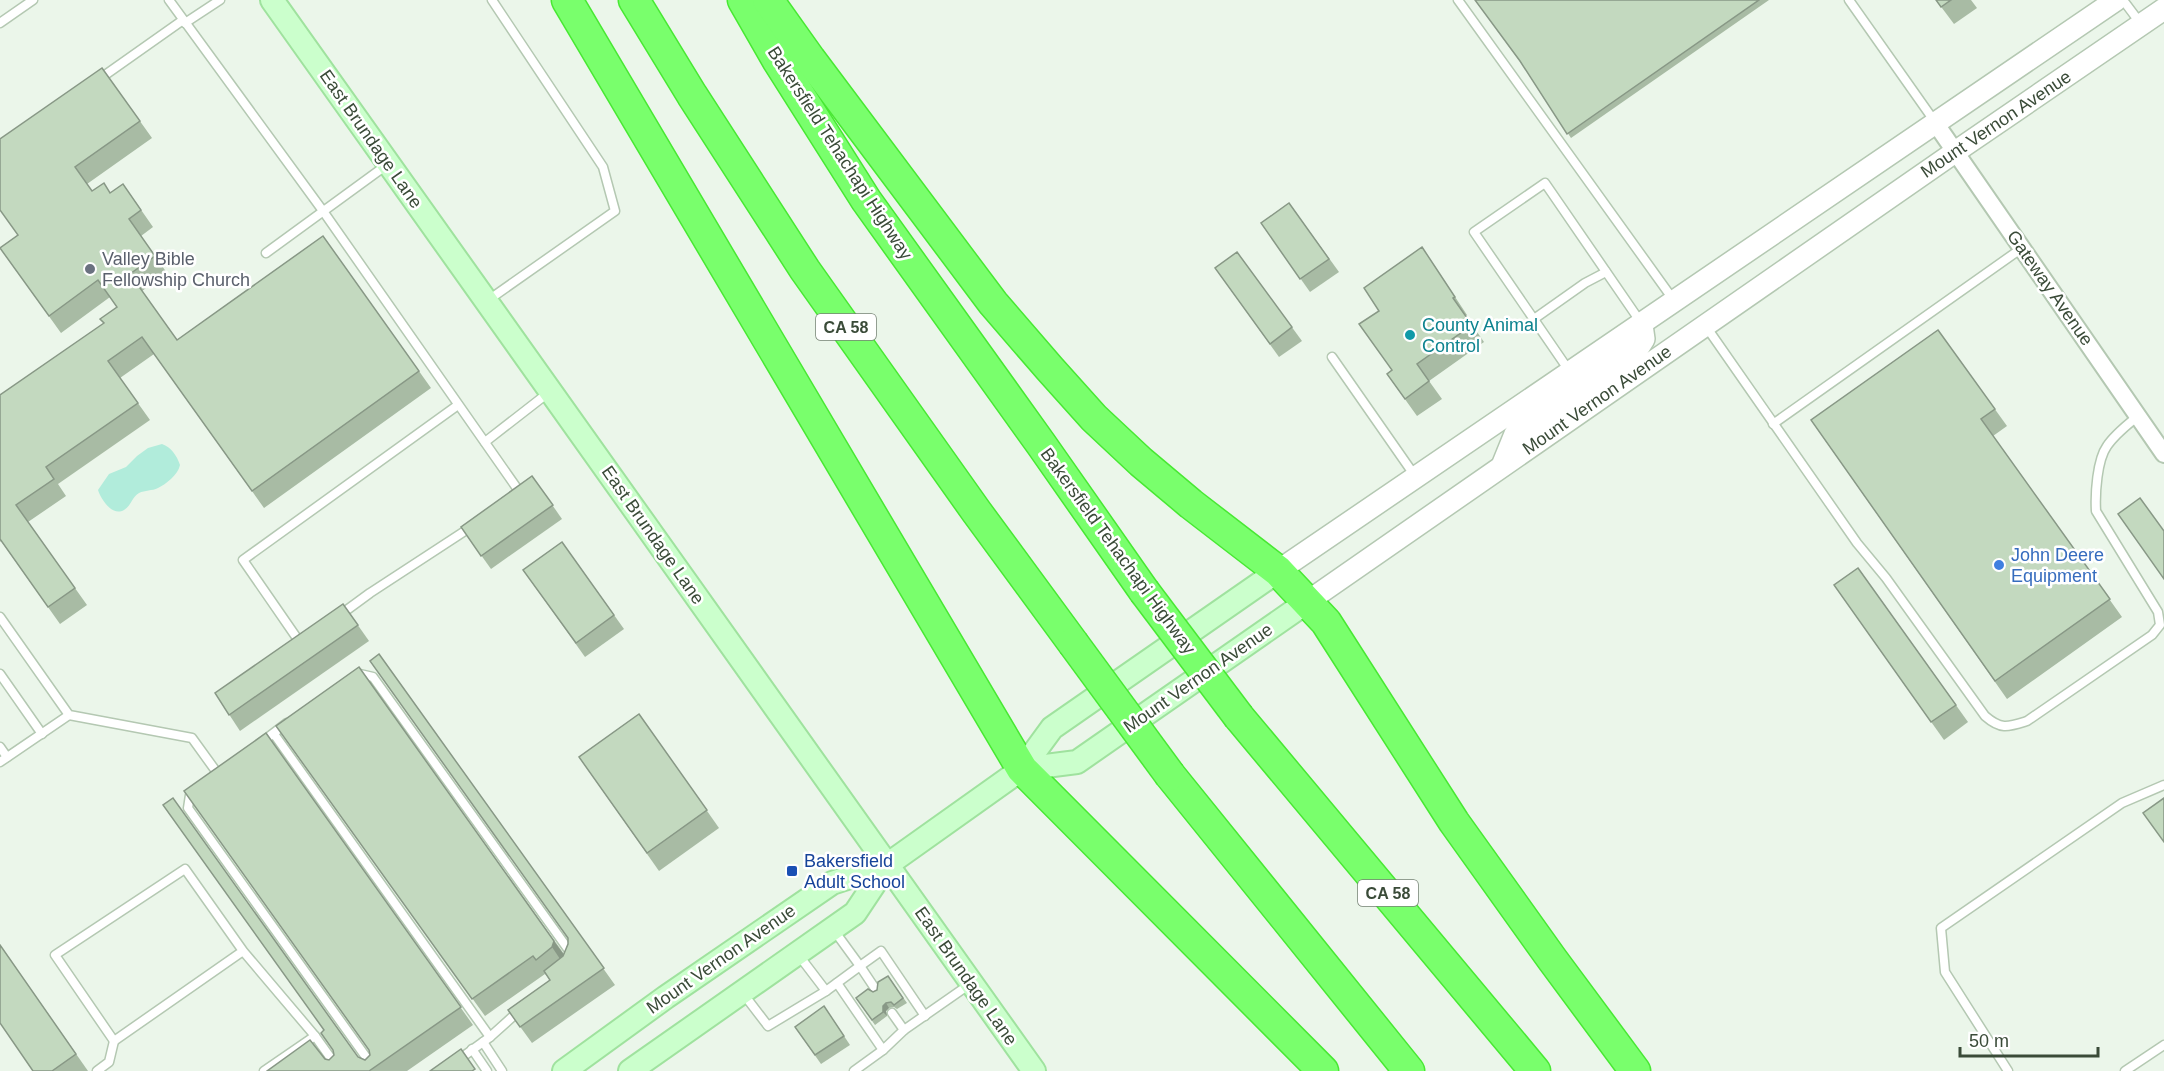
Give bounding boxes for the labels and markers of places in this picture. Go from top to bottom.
place label: Valley Bible Fellowship Church [102,249,250,290]
marker: Valley Bible Fellowship Church [83,262,97,276]
place label: County Animal Control [1422,315,1538,356]
marker: County Animal Control [1403,328,1417,342]
place label: John Deere Equipment [2011,545,2104,586]
marker: John Deere Equipment [1992,558,2006,572]
place label: Bakersfield Adult School [804,851,905,892]
marker: Bakersfield Adult School [785,864,799,878]

